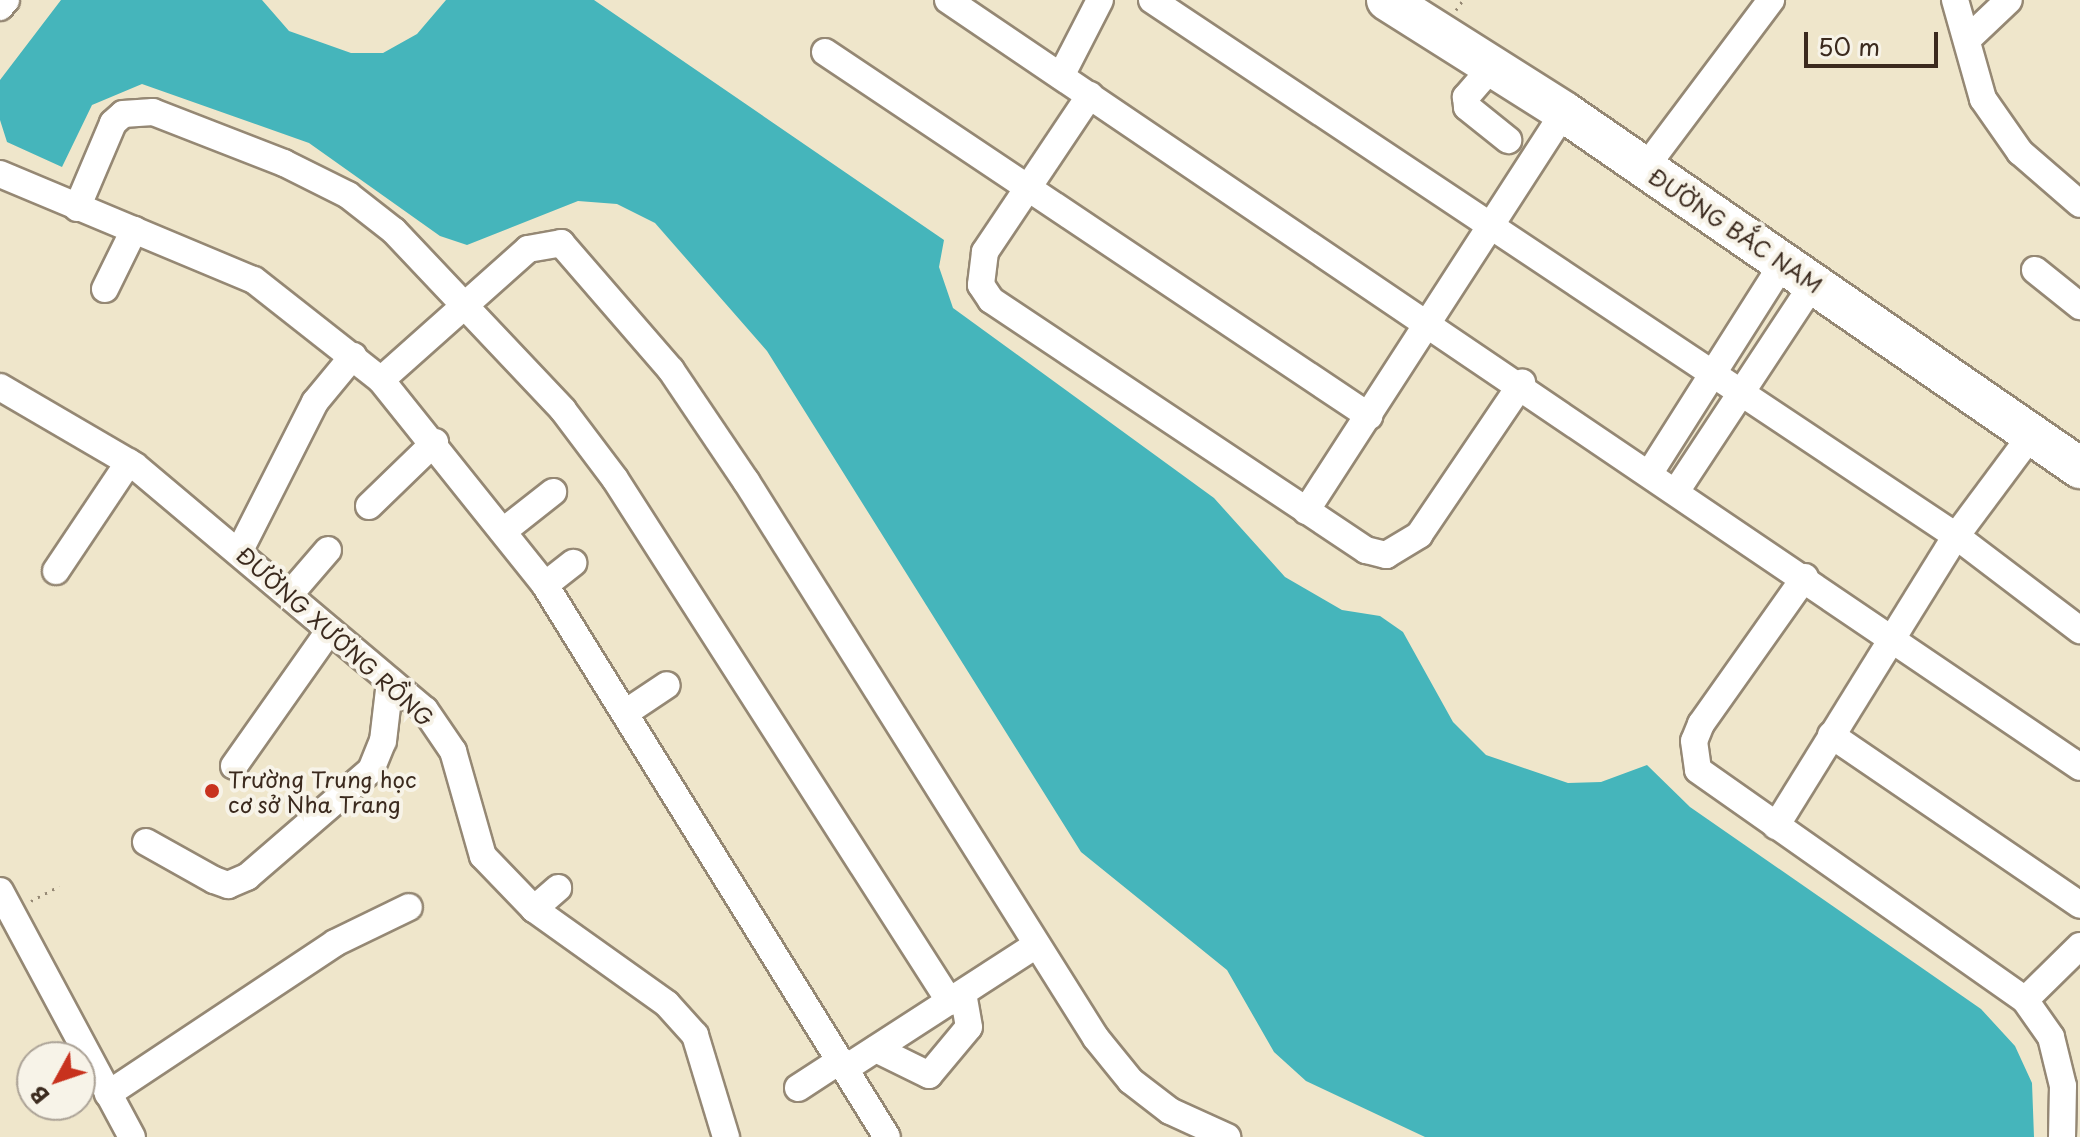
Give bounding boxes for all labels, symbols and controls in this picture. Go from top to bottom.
scale bar [1808,16,1942,66]
text: 50 m [1818,28,1880,64]
street label: ĐƯỜNG BẮC NAM [1643,161,1829,299]
street label: ĐƯỜNG XƯƠNG RỒNG [231,540,441,732]
place label: Trường Trung học cơ sở Nha Trang [228,765,417,816]
marker: Trường Trung học cơ sở Nha Trang [203,782,221,800]
north arrow [16,1041,96,1121]
text: B [21,1079,56,1112]

